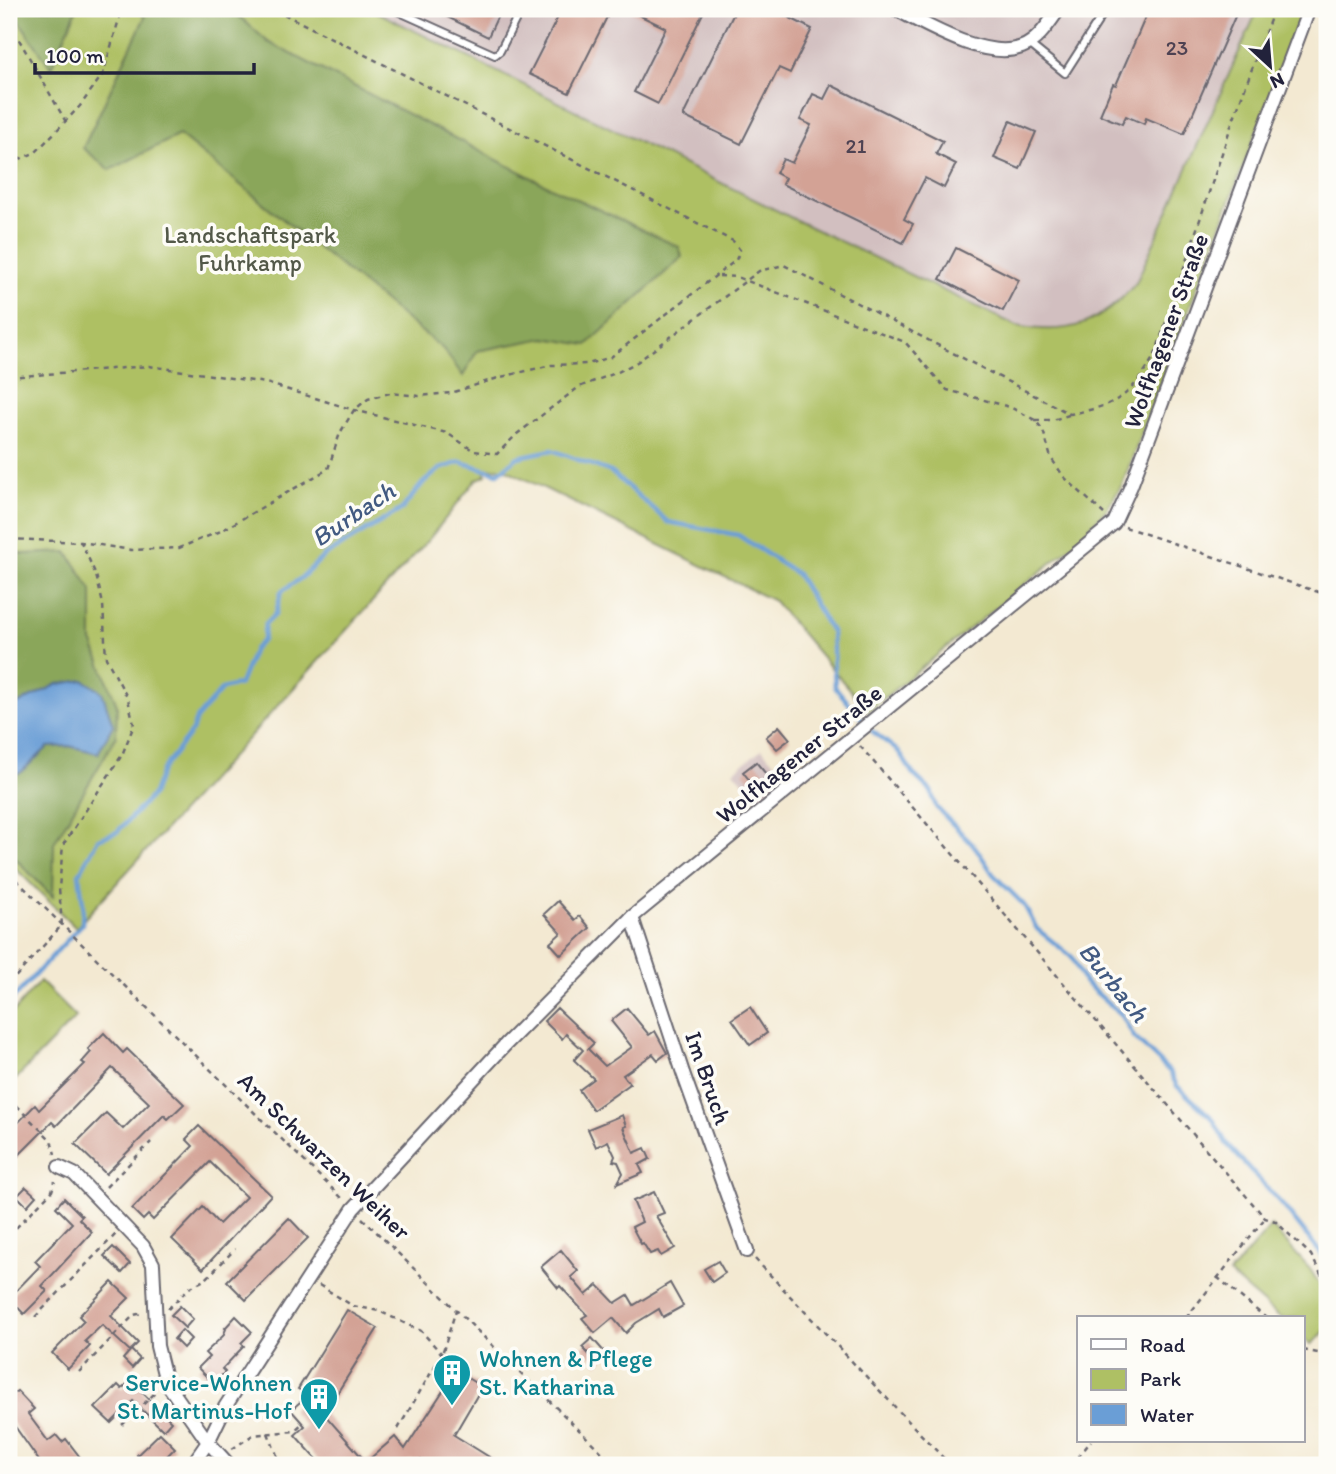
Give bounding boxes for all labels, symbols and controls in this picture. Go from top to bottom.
scale bar [35,32,254,76]
north arrow [1234,32,1304,102]
house number: 23 [1166,35,1188,60]
text: 100 m [46,43,104,68]
text: N [1266,68,1288,94]
house number: 21 [846,133,867,158]
park label: Landschaftspark Fuhrkamp [164,220,337,277]
street label: Wolfhagener Straße [1117,229,1214,432]
water label: Burbach [305,474,402,554]
street label: Wolfhagener Straße [710,678,888,829]
water label: Burbach [1072,935,1157,1029]
street label: Im Bruch [679,1027,738,1128]
street label: Am Schwarzen Weiher [232,1066,417,1246]
legend [1077,1316,1304,1442]
text: Road [1140,1332,1186,1357]
place label: Wohnen & Pflege St. Katharina [479,1344,653,1401]
building icon: Wohnen & Pflege St. Katharina [431,1352,473,1407]
text: Park [1140,1366,1182,1391]
place label: Service-Wohnen St. Martinus-Hof [117,1368,293,1425]
building icon: Service-Wohnen St. Martinus-Hof [298,1376,340,1431]
text: Water [1140,1402,1194,1427]

